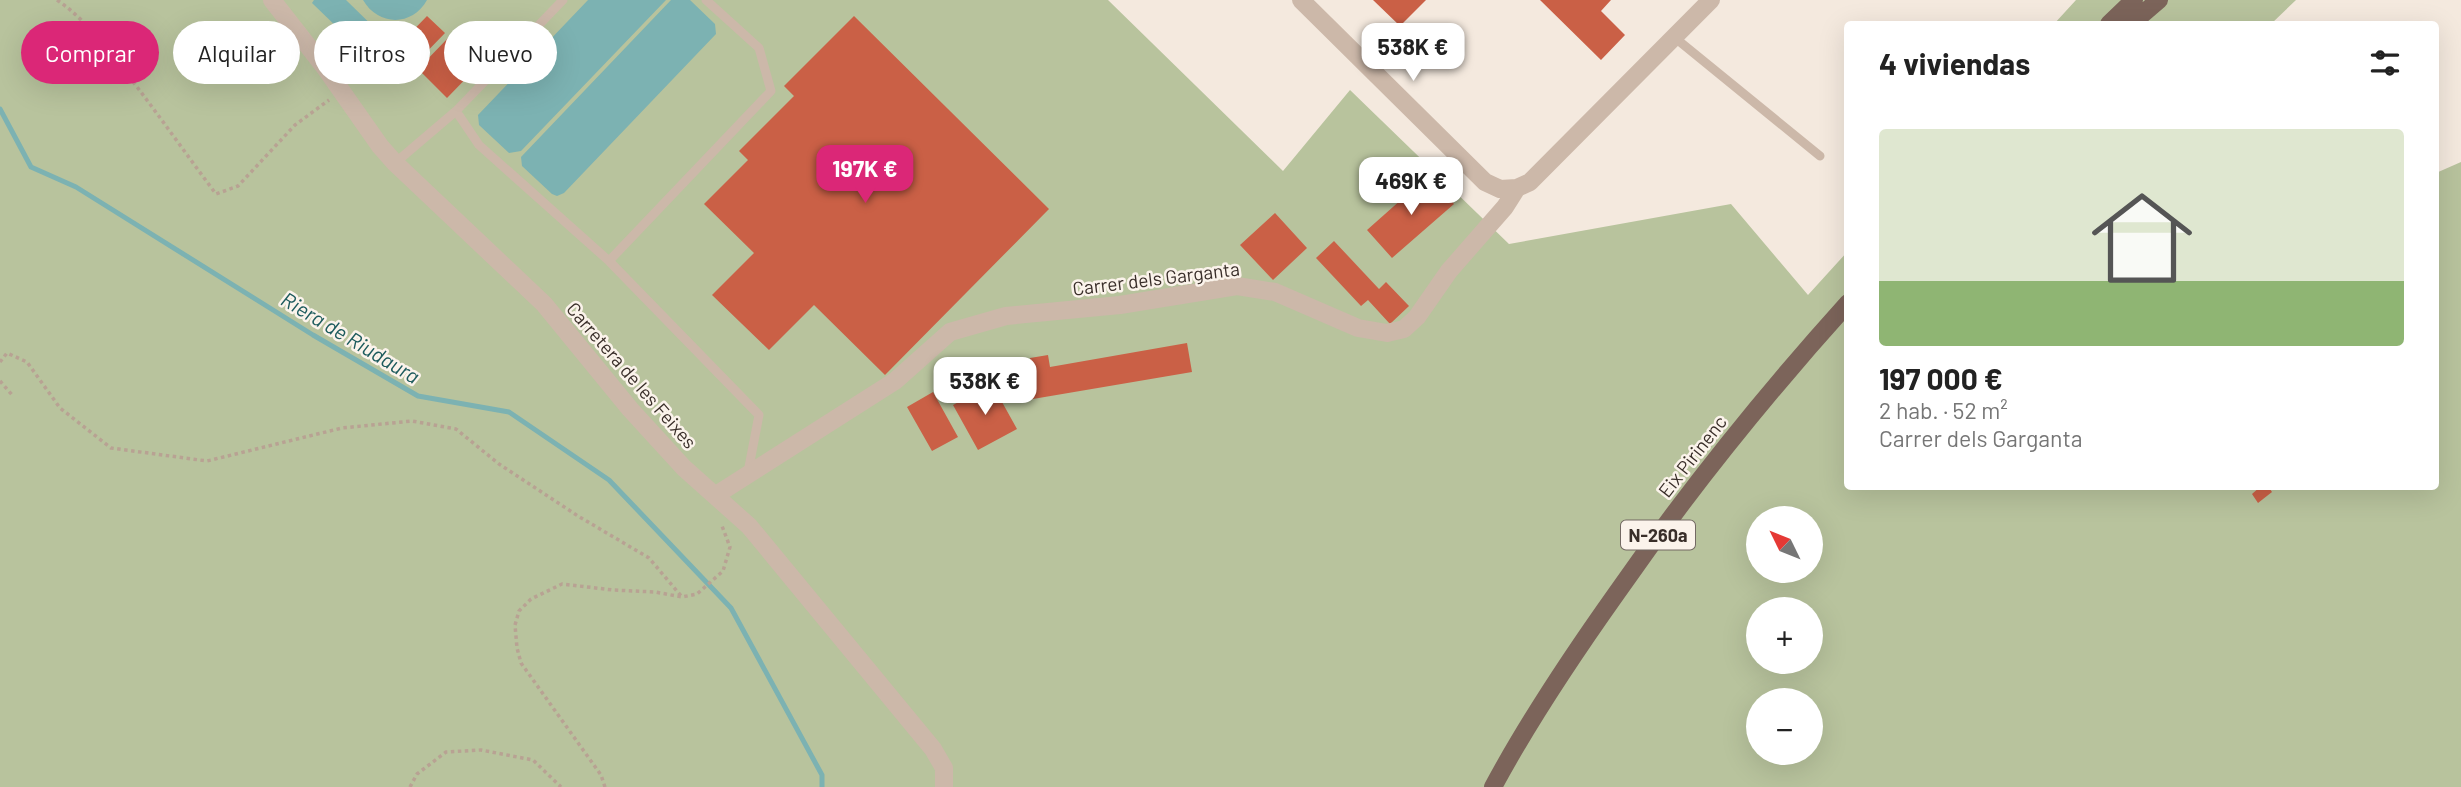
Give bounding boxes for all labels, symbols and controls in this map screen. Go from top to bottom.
chip: Comprar [21,21,159,84]
chip: Alquilar [173,21,300,84]
chip: Filtros [314,21,430,84]
chip: Nuevo [444,21,557,84]
pin: 538K € [1356,24,1470,83]
text: 538K € [1378,32,1448,60]
icon: filters [2366,44,2404,82]
text: 4 viviendas [1879,45,2030,81]
pin: 197K € [808,146,922,205]
text: 197K € [832,154,898,182]
pin: 469K € [1354,158,1468,217]
text: 469K € [1375,166,1447,194]
icon: home [2079,175,2205,301]
street label: Carrer dels Garganta [1071,256,1241,300]
water label: Riera de Riudaura [277,286,425,388]
street label: Carretera de les Feixes [562,297,702,453]
pin: 538K € [928,358,1042,417]
text: 197 000 € [1879,360,2003,396]
text: 538K € [950,366,1020,394]
text: 2 hab. · 52 m² [1879,396,2008,424]
street label: Eix Pirinenc [1653,411,1731,501]
text: Carrer dels Garganta [1879,424,2083,452]
north arrow [1746,506,1824,583]
map controls [1746,506,1823,765]
road number: N-260a [1621,520,1695,550]
button: + [1746,597,1823,674]
button: − [1746,688,1823,765]

